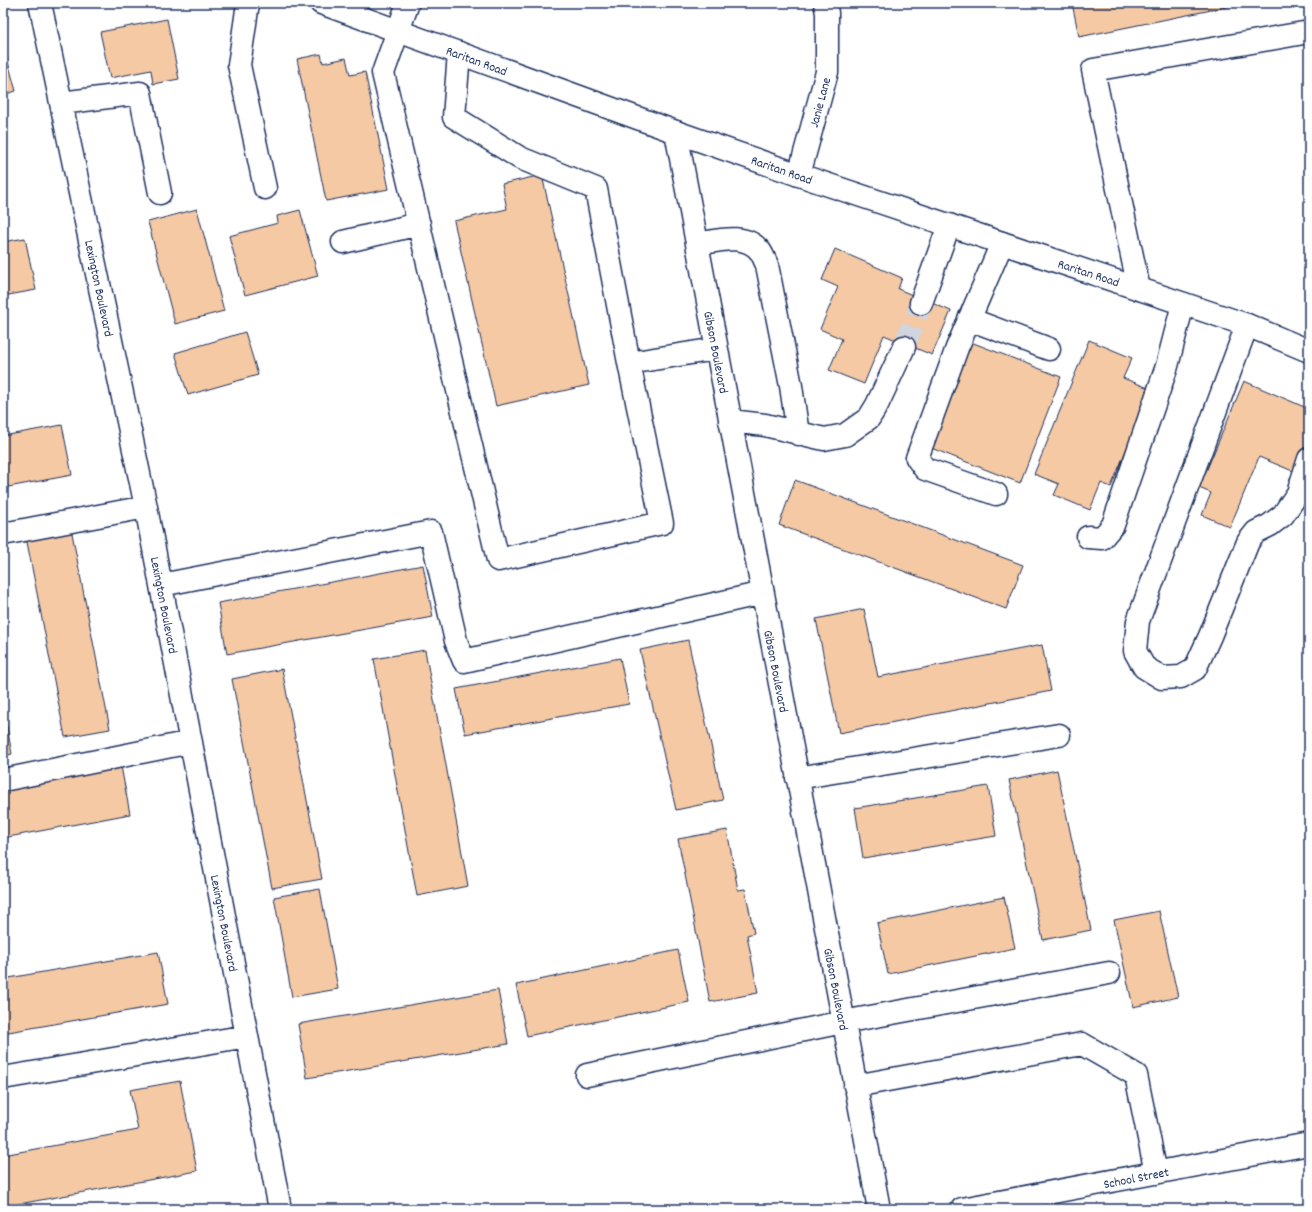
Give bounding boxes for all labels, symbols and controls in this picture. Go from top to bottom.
street label: Raritan Road [443,43,509,82]
street label: Janie Lane [806,75,837,130]
street label: Raritan Road [748,152,814,191]
street label: Lexington Boulevard [78,238,117,339]
street label: Raritan Road [1055,255,1122,293]
street label: Gibson Boulevard [697,310,732,395]
street label: Lexington Boulevard [144,555,181,656]
street label: Gibson Boulevard [757,629,792,714]
street label: Lexington Boulevard [204,873,241,974]
street label: Gibson Boulevard [817,947,852,1032]
street label: School Street [1102,1164,1171,1195]

